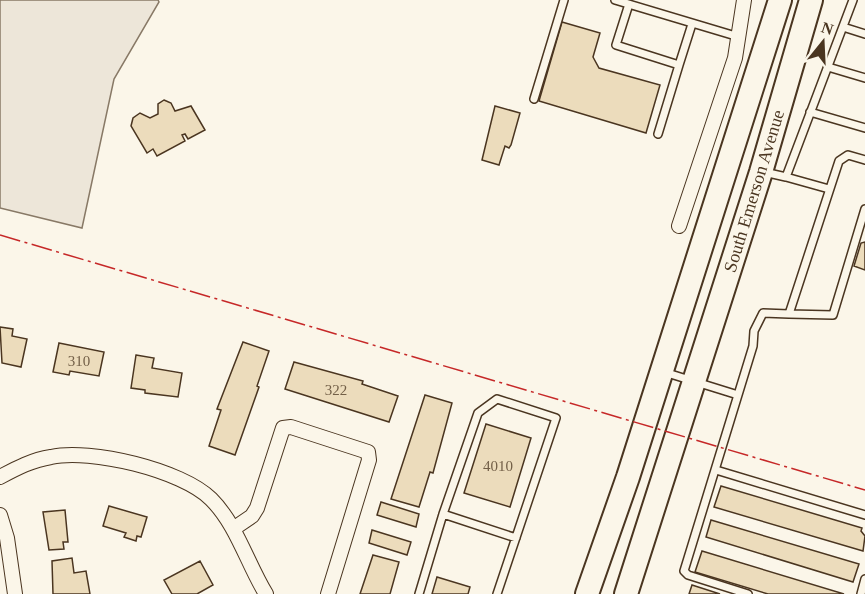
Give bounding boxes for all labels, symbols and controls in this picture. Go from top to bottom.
north arrow [793,12,853,72]
text: N [819,18,836,38]
street label: South Emerson Avenue [720,107,788,275]
house number: 310 [68,353,90,369]
house number: 322 [325,382,347,398]
house number: 4010 [483,458,513,474]

